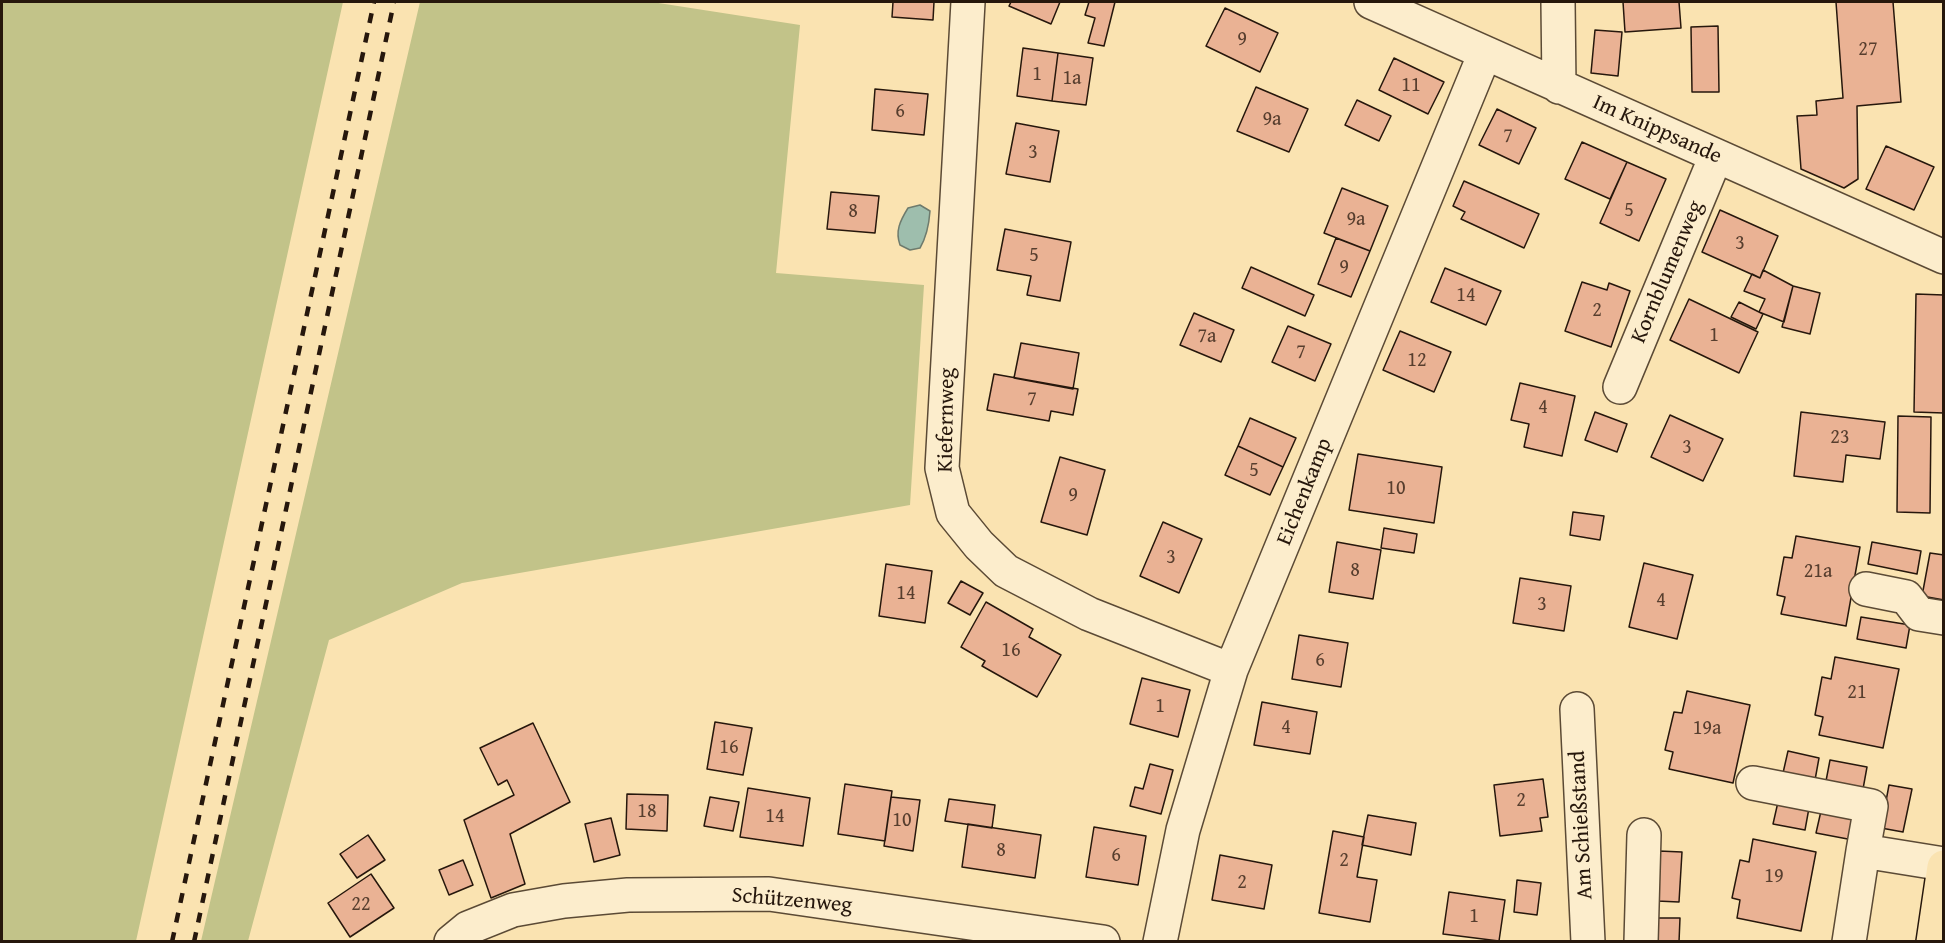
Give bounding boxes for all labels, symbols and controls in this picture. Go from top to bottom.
house number: 9 [1237,28,1247,52]
house number: 27 [1858,38,1878,62]
house number: 1 [1032,63,1042,87]
house number: 1a [1062,67,1082,91]
house number: 11 [1401,74,1421,98]
street label: Im Knippsande [1588,90,1726,170]
house number: 6 [895,100,905,124]
house number: 9a [1262,108,1282,132]
house number: 7 [1503,125,1513,149]
house number: 3 [1028,141,1038,165]
street label: Kornblumenweg [1626,197,1710,347]
house number: 5 [1624,199,1634,223]
house number: 8 [848,200,858,224]
house number: 9a [1346,208,1366,232]
house number: 3 [1735,232,1745,256]
house number: 5 [1029,244,1039,268]
house number: 9 [1339,256,1349,280]
house number: 14 [1456,284,1476,308]
house number: 2 [1592,299,1602,323]
house number: 1 [1709,324,1719,348]
house number: 7a [1197,325,1217,349]
house number: 7 [1296,341,1306,365]
house number: 12 [1407,349,1427,373]
street label: Kiefernweg [933,367,961,473]
house number: 7 [1027,388,1037,412]
house number: 4 [1538,396,1548,420]
house number: 23 [1830,426,1850,450]
street label: Eichenkamp [1272,435,1338,549]
house number: 3 [1682,436,1692,460]
house number: 5 [1249,459,1259,483]
house number: 10 [1386,477,1406,501]
house number: 9 [1068,484,1078,508]
house number: 3 [1166,546,1176,570]
house number: 8 [1350,559,1360,583]
house number: 21a [1804,560,1832,584]
house number: 14 [896,582,916,606]
house number: 4 [1656,589,1666,613]
house number: 3 [1537,593,1547,617]
house number: 16 [1001,639,1021,663]
house number: 6 [1315,649,1325,673]
house number: 21 [1847,681,1867,705]
house number: 1 [1155,695,1165,719]
house number: 4 [1281,716,1291,740]
house number: 19a [1693,717,1721,741]
house number: 16 [719,736,739,760]
street label: Am Schießstand [1565,750,1599,900]
house number: 2 [1516,789,1526,813]
house number: 18 [637,800,657,824]
house number: 14 [765,805,785,829]
house number: 10 [892,809,912,833]
house number: 8 [996,839,1006,863]
house number: 6 [1111,844,1121,868]
house number: 2 [1339,849,1349,873]
house number: 19 [1764,865,1784,889]
house number: 2 [1237,871,1247,895]
street label: Schützenweg [731,883,853,919]
house number: 22 [351,893,371,917]
house number: 1 [1469,905,1479,929]

